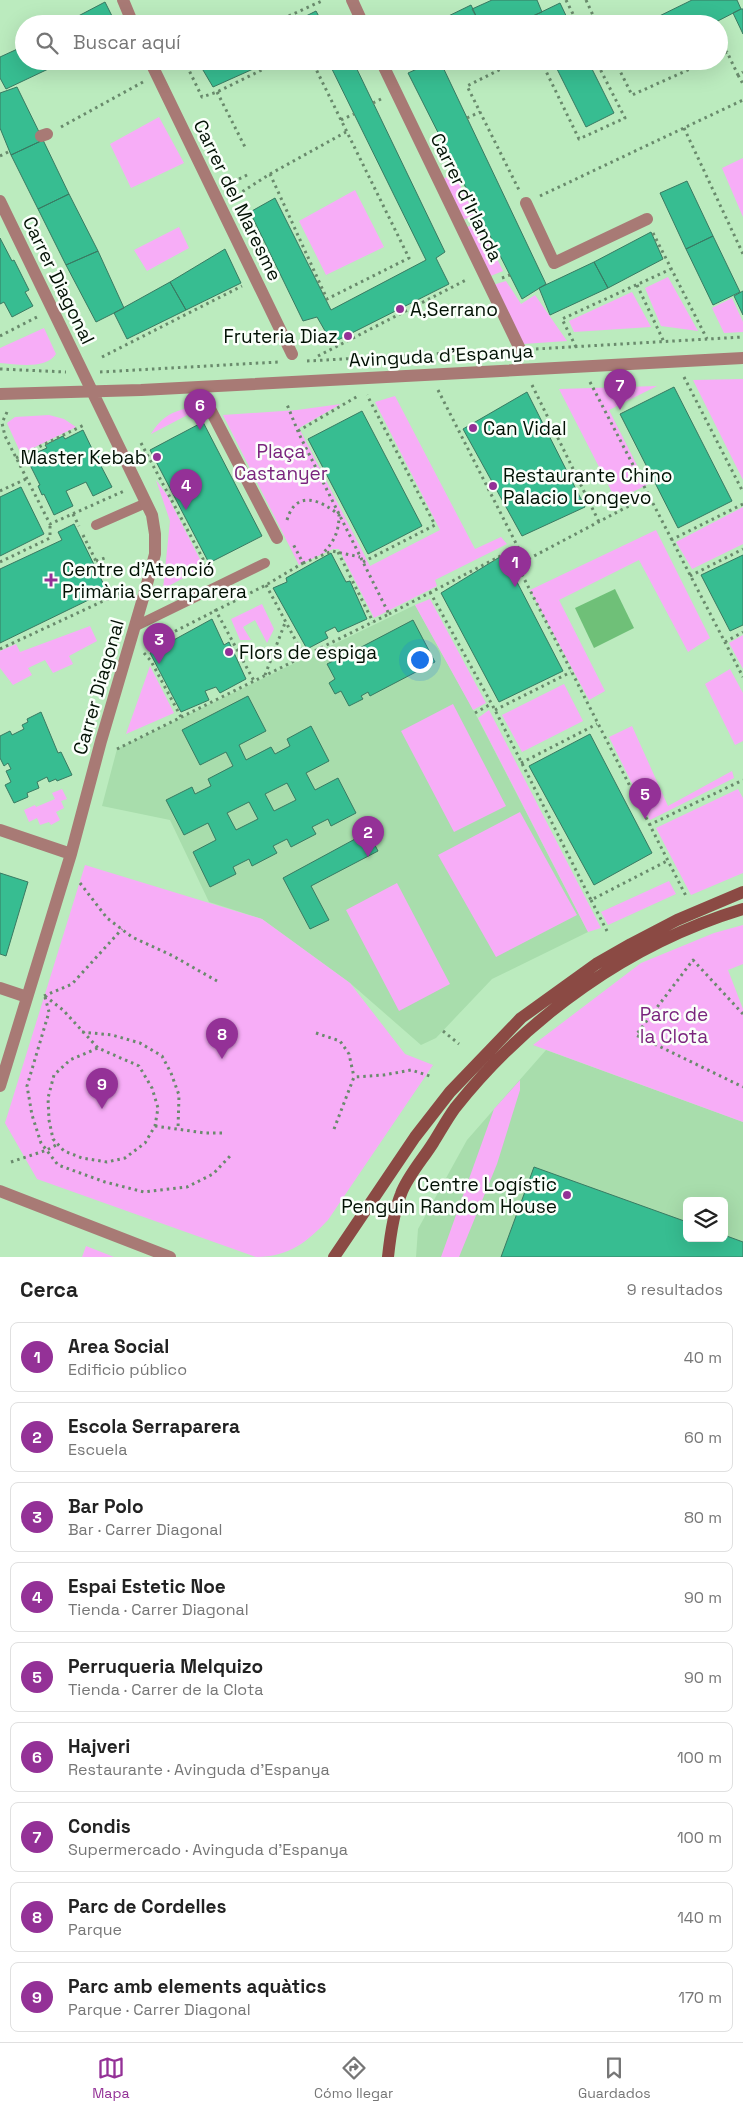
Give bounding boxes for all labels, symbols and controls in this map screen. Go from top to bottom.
search box [15,15,728,70]
icon: search [33,29,61,57]
text: Buscar aquí [73,30,181,55]
street label: Carrer del Maresme [188,115,287,285]
street label: Carrer d'Irlanda [425,129,508,265]
street label: Carrer Diagonal [17,212,100,348]
place label: A,Serrano [410,297,498,322]
marker: A,Serrano [394,303,406,315]
place label: Fruteria Diaz [224,324,338,349]
marker: Fruteria Diaz [342,330,354,342]
street label: Avinguda d'Espanya [348,338,534,373]
pin: 7 [604,369,636,410]
pin: 6 [184,389,216,430]
place label: Can Vidal [483,416,567,441]
marker: Can Vidal [467,422,479,434]
park label: Plaça Castanyer [234,439,328,486]
place label: Master Kebab [20,445,147,470]
marker: Master Kebab [151,451,163,463]
place label: Restaurante Chino Palacio Longevo [503,463,673,510]
pin: 4 [170,469,202,510]
marker: Restaurante Chino Palacio Longevo [487,480,499,492]
pin: 1 [499,546,531,587]
place label: Centre d'Atenció Primària Serraparera [62,557,247,604]
marker: Centre d'Atenció Primària Serraparera [44,573,58,587]
street label: Carrer Diagonal [67,617,130,758]
pin: 3 [143,623,175,664]
place label: Flors de espiga [239,640,377,665]
marker: Flors de espiga [223,646,235,658]
your location [407,647,433,673]
pin: 5 [629,778,661,819]
pin: 2 [352,816,384,857]
park label: Parc de la Clota [640,1002,708,1049]
pin: 8 [206,1018,238,1059]
pin: 9 [86,1068,118,1109]
place label: Centre Logístic Penguin Random House [341,1172,557,1219]
marker: Centre Logístic Penguin Random House [561,1189,573,1201]
map controls [683,1197,728,1242]
button: layers [683,1197,728,1242]
text: Cerca [20,1276,78,1303]
text: 9 resultados [627,1279,723,1300]
text: Area Social [68,1334,169,1359]
text: 1 [33,1347,41,1368]
text: 40 m [684,1347,722,1368]
text: Edificio público [68,1359,187,1380]
text: Escola Serraparera [68,1414,240,1439]
text: 2 [32,1427,42,1448]
text: 60 m [684,1427,722,1448]
text: Escuela [68,1439,127,1460]
text: Bar Polo [68,1494,144,1519]
text: 3 [32,1507,42,1528]
text: 80 m [684,1507,722,1528]
text: Bar · Carrer Diagonal [68,1519,223,1540]
text: Espai Estetic Noe [68,1574,226,1599]
text: 4 [32,1587,42,1608]
text: 90 m [684,1587,722,1608]
text: Tienda · Carrer Diagonal [68,1599,249,1620]
text: Perruqueria Melquizo [68,1654,263,1679]
text: 5 [32,1667,42,1688]
text: 90 m [684,1667,722,1688]
text: Tienda · Carrer de la Clota [68,1679,263,1700]
text: Hajveri [68,1734,130,1759]
text: 6 [32,1747,42,1768]
text: 100 m [677,1747,722,1768]
text: Restaurante · Avinguda d'Espanya [68,1759,330,1780]
text: Condis [68,1814,131,1839]
text: 7 [33,1827,41,1848]
text: 100 m [677,1827,722,1848]
text: Supermercado · Avinguda d'Espanya [68,1839,348,1860]
text: Parc de Cordelles [68,1894,226,1919]
text: 8 [32,1907,42,1928]
text: 140 m [677,1907,722,1928]
text: Parque [68,1919,122,1940]
text: Parc amb elements aquàtics [68,1974,326,1999]
text: 9 [32,1987,42,2008]
text: 170 m [678,1987,722,2008]
text: Parque · Carrer Diagonal [68,1999,251,2020]
tab: Mapa [92,2054,129,2102]
tab: Cómo llegar [314,2054,393,2102]
tab: Guardados [578,2054,651,2102]

